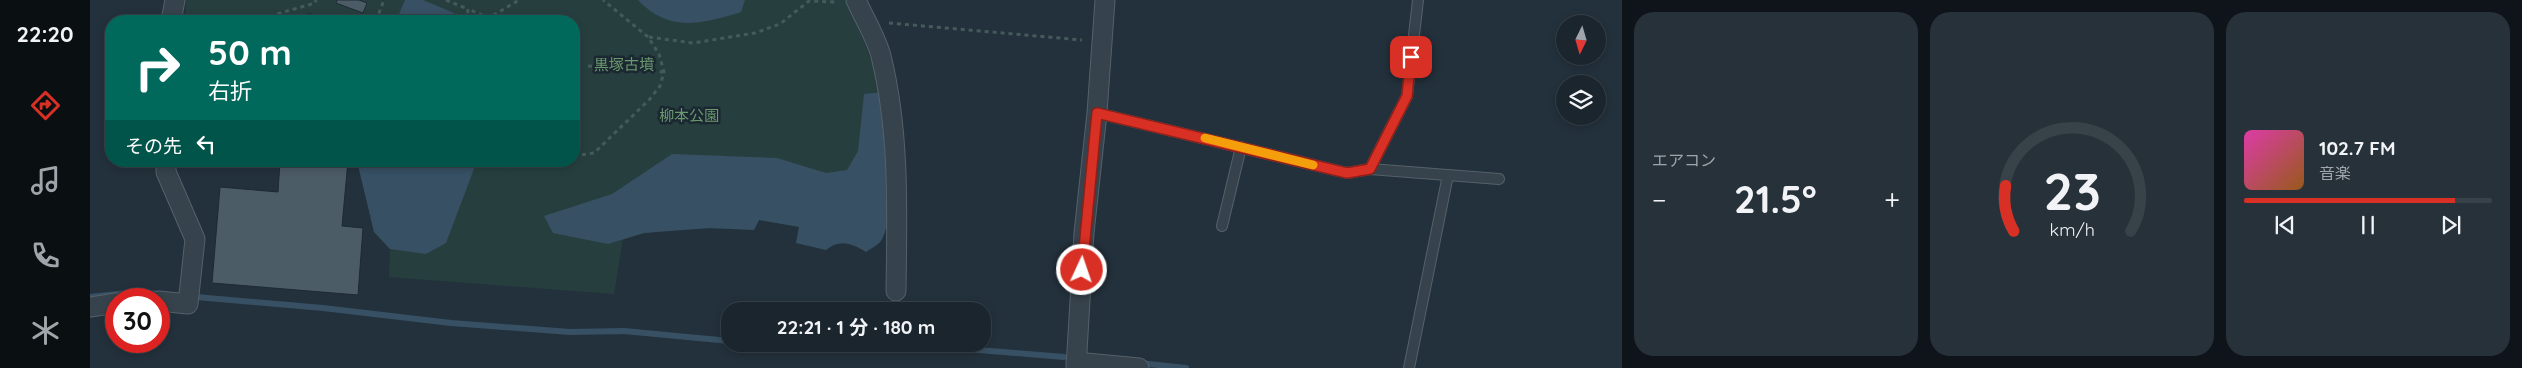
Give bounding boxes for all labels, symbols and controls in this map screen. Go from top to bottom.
north arrow [1556,15,1606,65]
map controls [1556,15,1606,125]
text: 22:20 [16,20,74,48]
text: 50 m [208,30,292,74]
icon: right [125,35,190,100]
pin [1390,36,1432,78]
icon: arrive [1397,43,1425,71]
park label: 黒塚古墳 [594,55,654,74]
button: layers [1556,75,1606,125]
text: 右折 [208,77,252,105]
icon: directions [28,88,63,123]
park label: 柳本公園 [659,106,719,125]
icon: left [192,130,220,158]
text: その先 [125,134,182,158]
text: 102.7 FM [2319,136,2396,160]
text: エアコン [1652,150,1716,170]
text: 23 [2043,158,2101,223]
icon: music [28,163,63,198]
text: 音楽 [2319,163,2351,183]
text: 21.5° [1734,175,1817,223]
text: − [1652,182,1667,217]
text: + [1884,182,1900,217]
icon: previous [2271,211,2299,239]
icon: pause [2354,211,2382,239]
icon: next [2437,211,2465,239]
text: km/h [2049,218,2095,240]
icon: phone [28,238,63,273]
position arrow [1055,243,1107,295]
speed limit sign: 30 [105,288,170,353]
icon: climate [28,313,63,348]
text: 22:21 · 1 分 · 180 m [777,315,935,339]

